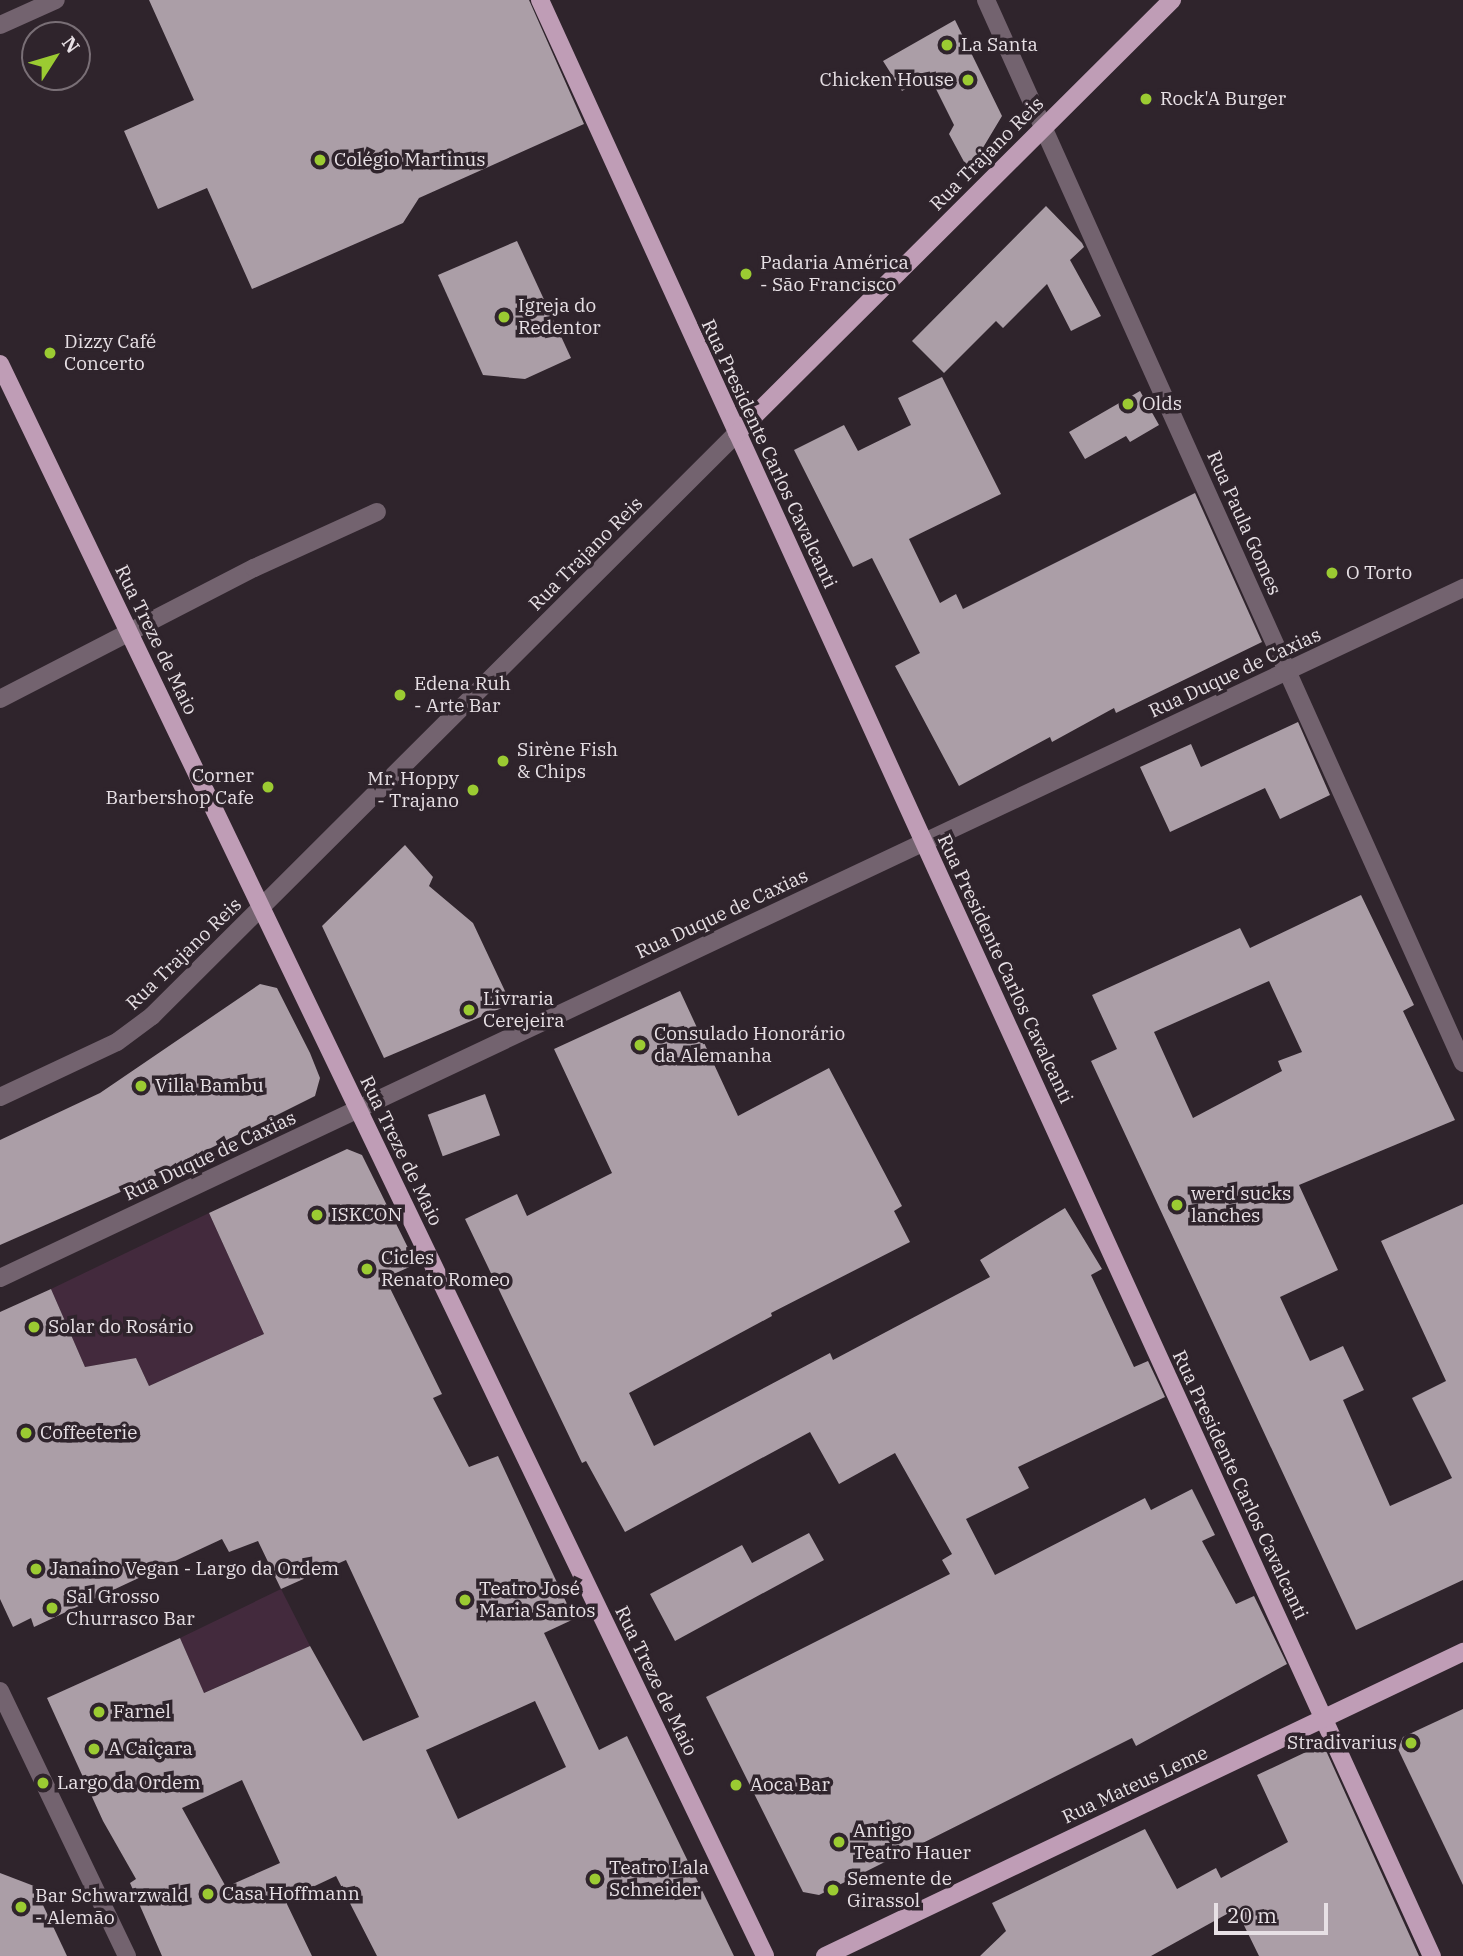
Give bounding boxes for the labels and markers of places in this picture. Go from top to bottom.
place label: La Santa [961,34,1038,56]
marker: La Santa [939,37,955,53]
place label: Chicken House [820,69,954,91]
marker: Chicken House [960,72,976,88]
place label: Rock'A Burger [1160,88,1286,110]
marker: Rock'A Burger [1138,91,1154,107]
place label: Colégio Martinus [334,149,486,171]
marker: Colégio Martinus [312,152,328,168]
place label: Padaria América - São Francisco [760,252,909,296]
marker: Padaria América - São Francisco [738,266,754,282]
place label: Igreja do Redentor [518,295,601,339]
marker: Igreja do Redentor [496,309,512,325]
place label: Dizzy Café Concerto [64,331,156,375]
marker: Dizzy Café Concerto [42,345,58,361]
place label: Olds [1142,393,1182,415]
marker: Olds [1120,396,1136,412]
place label: O Torto [1346,562,1412,584]
marker: O Torto [1324,565,1340,581]
place label: Edena Ruh - Arte Bar [414,673,511,717]
marker: Edena Ruh - Arte Bar [392,687,408,703]
place label: Sirène Fish & Chips [517,739,618,783]
marker: Sirène Fish & Chips [495,753,511,769]
place label: Corner Barbershop Cafe [105,765,254,809]
place label: Mr. Hoppy - Trajano [367,768,459,812]
marker: Corner Barbershop Cafe [260,779,276,795]
marker: Mr. Hoppy - Trajano [465,782,481,798]
place label: Livraria Cerejeira [483,988,565,1032]
marker: Livraria Cerejeira [461,1002,477,1018]
place label: Consulado Honorário da Alemanha [654,1023,845,1067]
marker: Consulado Honorário da Alemanha [632,1037,648,1053]
place label: Villa Bambu [155,1075,264,1097]
marker: Villa Bambu [133,1078,149,1094]
place label: werd sucks lanches [1191,1183,1291,1227]
marker: werd sucks lanches [1169,1197,1185,1213]
place label: ISKCON [331,1204,402,1226]
marker: ISKCON [309,1207,325,1223]
place label: Cicles Renato Romeo [381,1247,510,1291]
marker: Cicles Renato Romeo [359,1261,375,1277]
place label: Solar do Rosário [48,1316,193,1338]
marker: Solar do Rosário [26,1319,42,1335]
place label: Coffeeterie [40,1422,137,1444]
marker: Coffeeterie [18,1425,34,1441]
place label: Janaino Vegan - Largo da Ordem [50,1558,339,1580]
marker: Janaino Vegan - Largo da Ordem [28,1561,44,1577]
place label: Teatro José Maria Santos [479,1578,596,1622]
place label: Sal Grosso Churrasco Bar [66,1586,195,1630]
marker: Teatro José Maria Santos [457,1592,473,1608]
marker: Sal Grosso Churrasco Bar [44,1600,60,1616]
place label: Farnel [113,1701,171,1723]
marker: Farnel [91,1704,107,1720]
place label: Stradivarius [1287,1732,1397,1754]
marker: Stradivarius [1403,1735,1419,1751]
place label: A Caiçara [108,1738,193,1760]
marker: A Caiçara [86,1741,102,1757]
place label: Largo da Ordem [57,1772,201,1794]
place label: Aoca Bar [750,1774,830,1796]
marker: Largo da Ordem [35,1775,51,1791]
marker: Aoca Bar [728,1777,744,1793]
place label: Antigo Teatro Hauer [853,1820,971,1864]
marker: Antigo Teatro Hauer [831,1834,847,1850]
place label: Teatro Lala Schneider [609,1857,709,1901]
place label: Semente de Girassol [847,1868,952,1912]
marker: Teatro Lala Schneider [587,1871,603,1887]
marker: Semente de Girassol [825,1882,841,1898]
place label: Casa Hoffmann [222,1883,360,1905]
place label: Bar Schwarzwald - Alemão [35,1885,189,1929]
marker: Casa Hoffmann [200,1886,216,1902]
marker: Bar Schwarzwald - Alemão [13,1899,29,1915]

